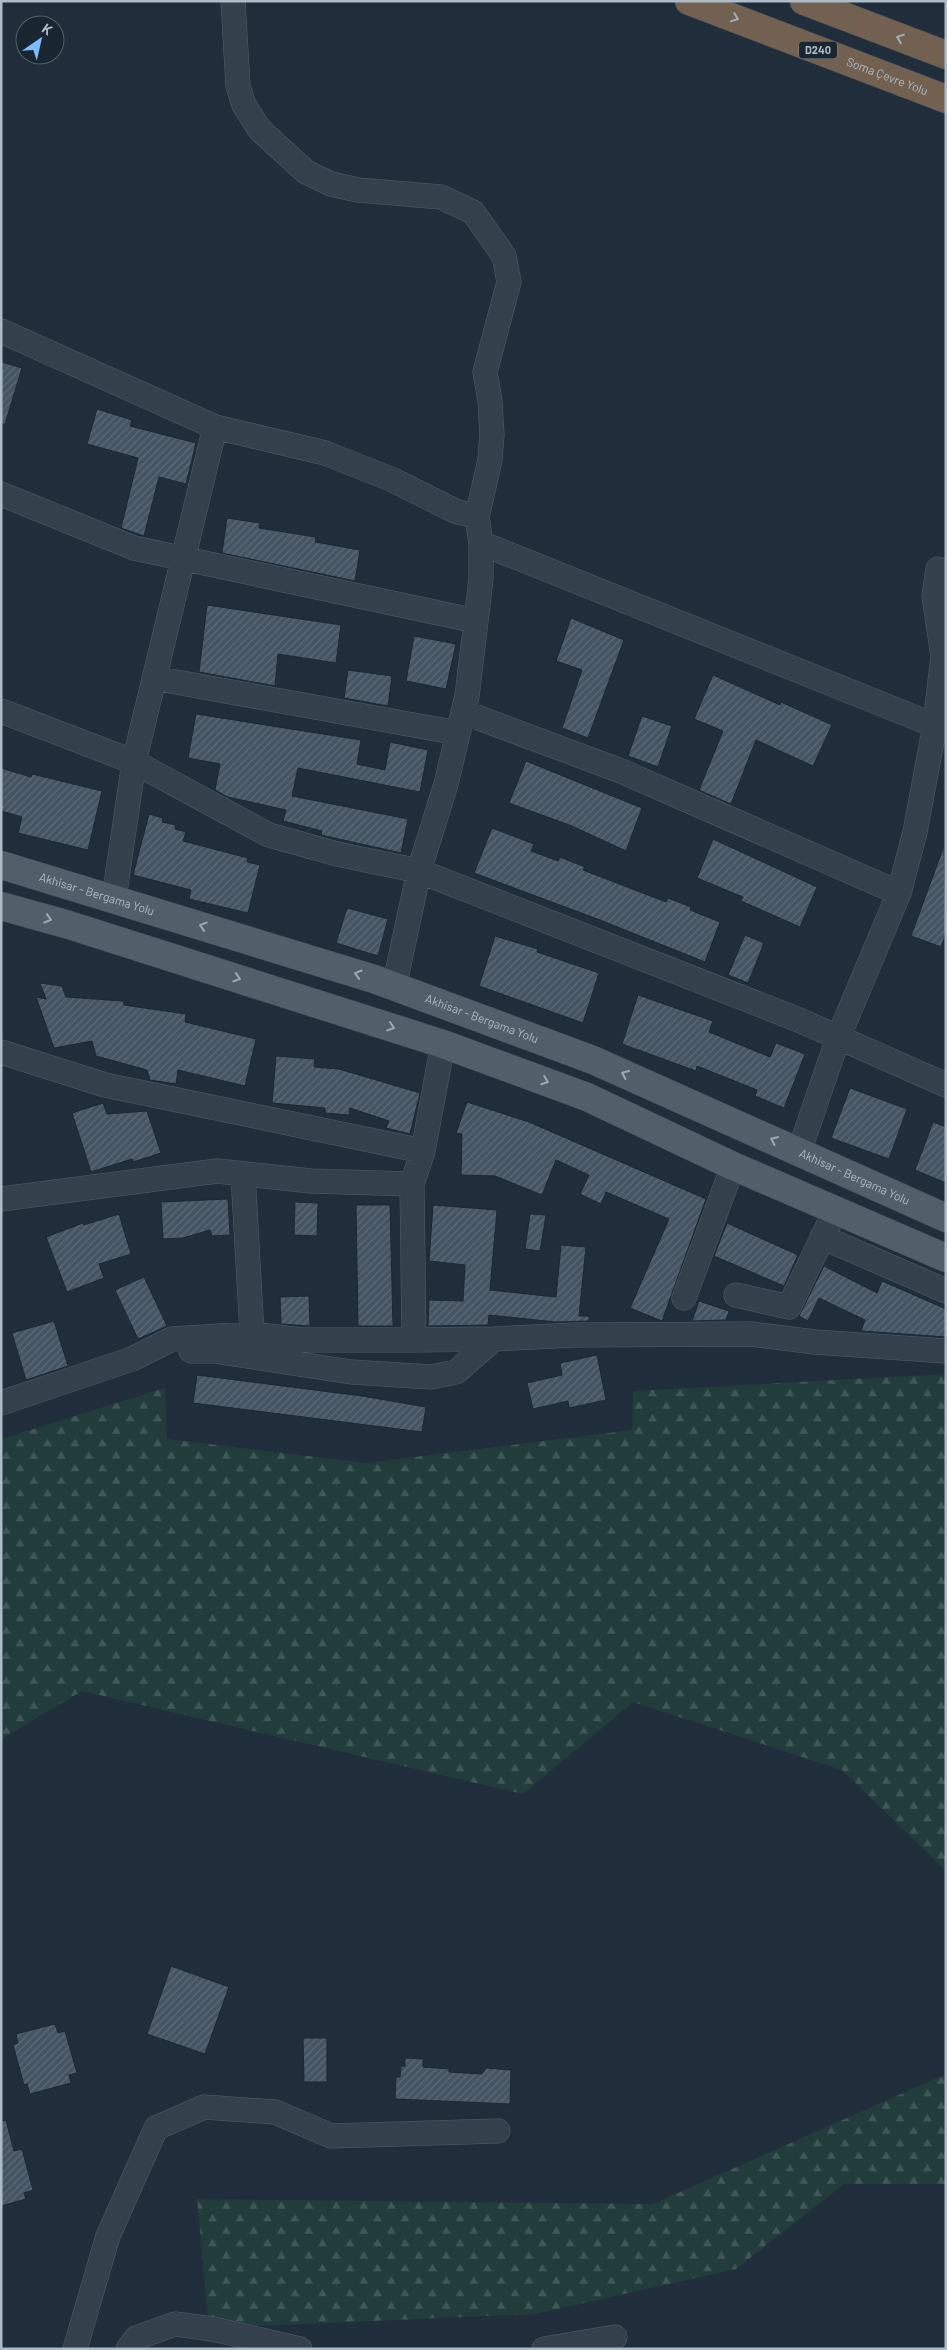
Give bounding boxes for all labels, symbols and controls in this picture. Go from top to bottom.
one-way arrow [730,12,739,22]
north arrow [15,15,65,65]
text: K [39,19,56,38]
one-way arrow [896,33,905,44]
road number: D240 [799,42,837,58]
street label: Soma Çevre Yolu [845,54,930,98]
street label: Akhisar - Bergama Yolu [38,869,156,917]
one-way arrow [44,913,52,923]
one-way arrow [200,922,208,932]
one-way arrow [355,970,363,980]
one-way arrow [232,972,240,982]
street label: Akhisar - Bergama Yolu [424,991,541,1045]
one-way arrow [387,1022,395,1032]
one-way arrow [621,1070,630,1080]
one-way arrow [540,1075,548,1085]
one-way arrow [770,1136,779,1147]
street label: Akhisar - Bergama Yolu [797,1145,912,1207]

